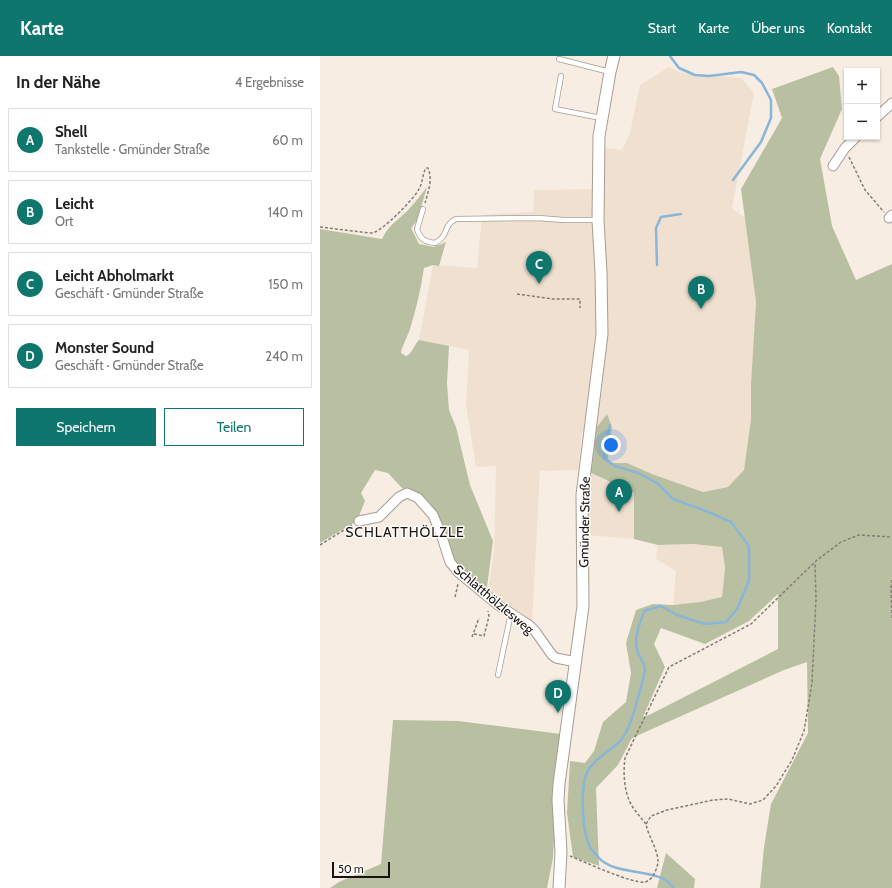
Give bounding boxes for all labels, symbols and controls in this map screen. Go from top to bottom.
text: Karte [20,17,64,40]
text: Start [648,19,676,37]
text: Karte [698,19,729,37]
text: Über uns [751,19,805,37]
text: Kontakt [827,19,872,37]
map controls [844,68,880,140]
button: + [844,68,880,104]
text: In der Nähe [16,72,100,92]
text: 4 Ergebnisse [235,74,304,90]
button: − [844,104,880,140]
text: Shell [55,123,88,141]
text: A [26,132,34,148]
text: 60 m [272,132,303,148]
text: Tankstelle · Gmünder Straße [55,141,210,157]
text: Leicht [55,195,94,213]
text: B [26,204,34,220]
text: 140 m [268,204,303,220]
text: Ort [55,213,73,229]
pin: C [526,251,552,284]
text: Leicht Abholmarkt [55,267,174,285]
text: C [26,276,34,292]
text: 150 m [268,276,303,292]
pin: B [688,276,714,309]
text: Geschäft · Gmünder Straße [55,285,204,301]
text: Monster Sound [55,339,154,357]
text: D [25,348,35,364]
text: 240 m [265,348,303,364]
text: Geschäft · Gmünder Straße [55,357,204,373]
button: Speichern [16,408,156,446]
button: Teilen [164,408,304,446]
your location [601,435,621,455]
street label: Gmünder Straße [575,476,593,568]
pin: A [606,479,632,512]
district label: SCHLATTHÖLZLE [345,523,465,541]
street label: Schlatthölzlesweg [451,561,538,637]
pin: D [545,680,571,713]
scale bar [332,860,390,879]
text: 50 m [338,862,364,876]

